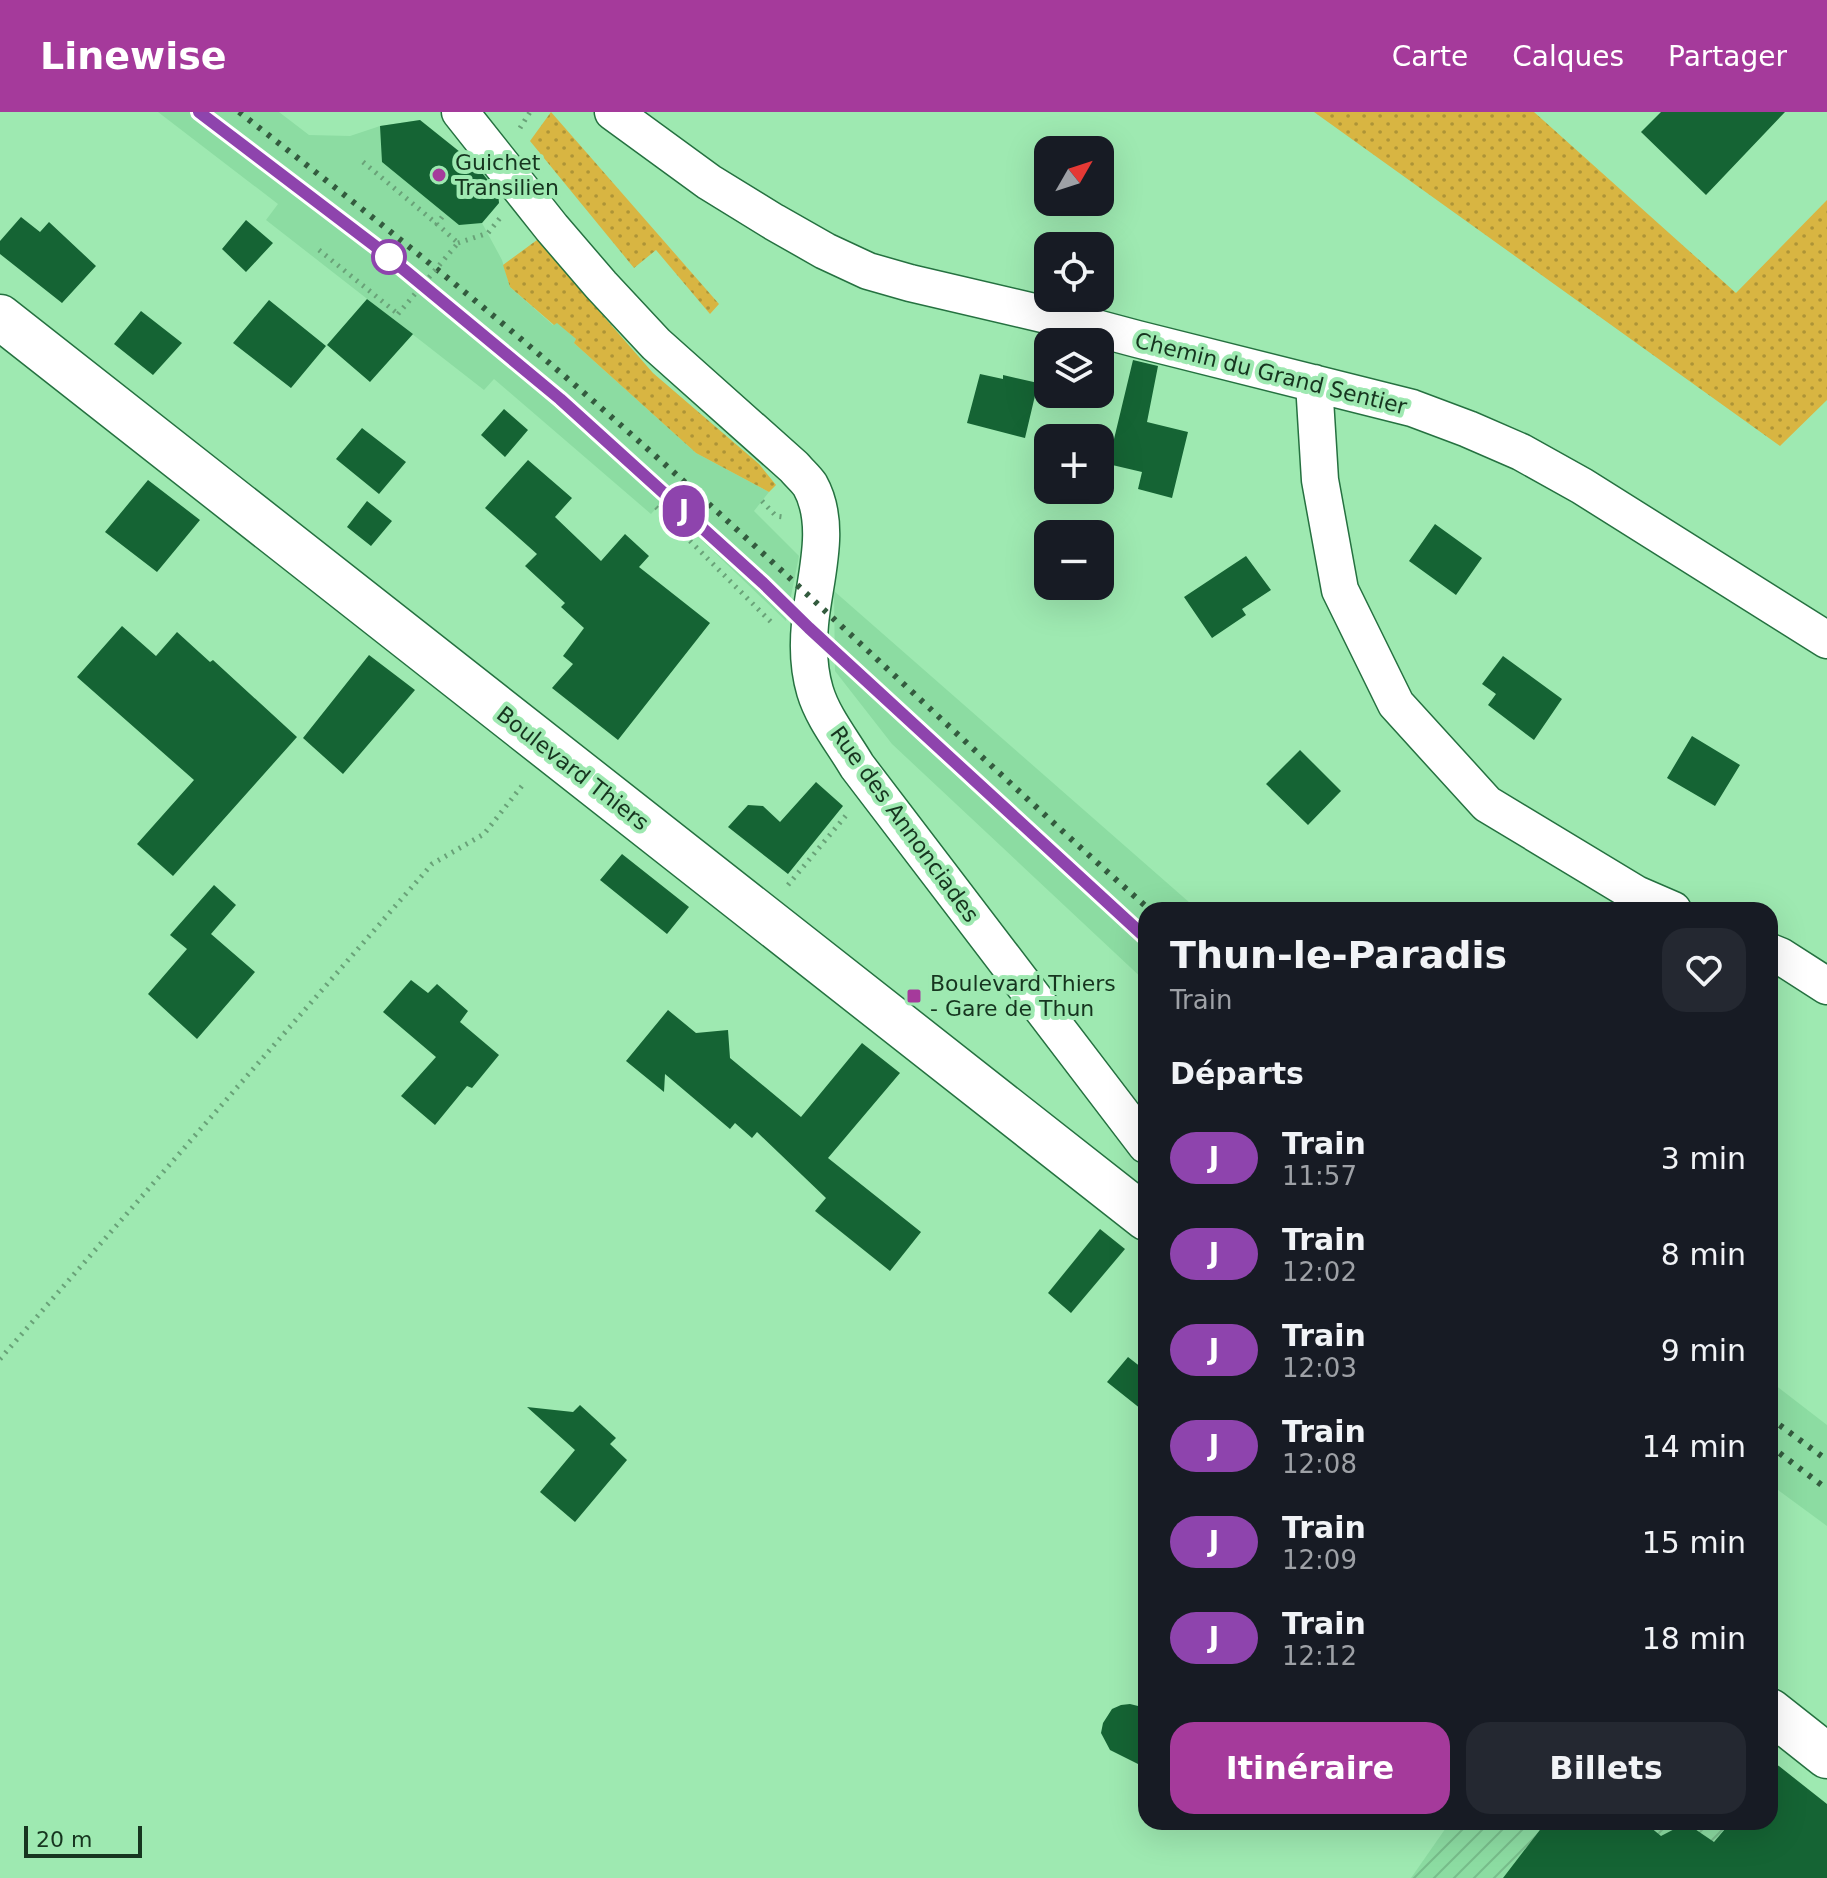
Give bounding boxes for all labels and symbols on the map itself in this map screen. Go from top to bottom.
north arrow [1034,136,1114,216]
place label: Guichet Transilien [454,150,559,200]
marker: Guichet Transilien [430,166,448,184]
unlabelled marker [372,240,406,274]
street label: Chemin du Grand Sentier [1132,328,1410,420]
line badge: J [658,485,710,537]
street label: Boulevard Thiers [492,701,654,835]
street label: Rue des Annonciades [825,722,984,927]
place label: Boulevard Thiers - Gare de Thun [930,971,1116,1021]
marker: Boulevard Thiers - Gare de Thun [905,987,923,1005]
scale bar [24,1822,142,1858]

